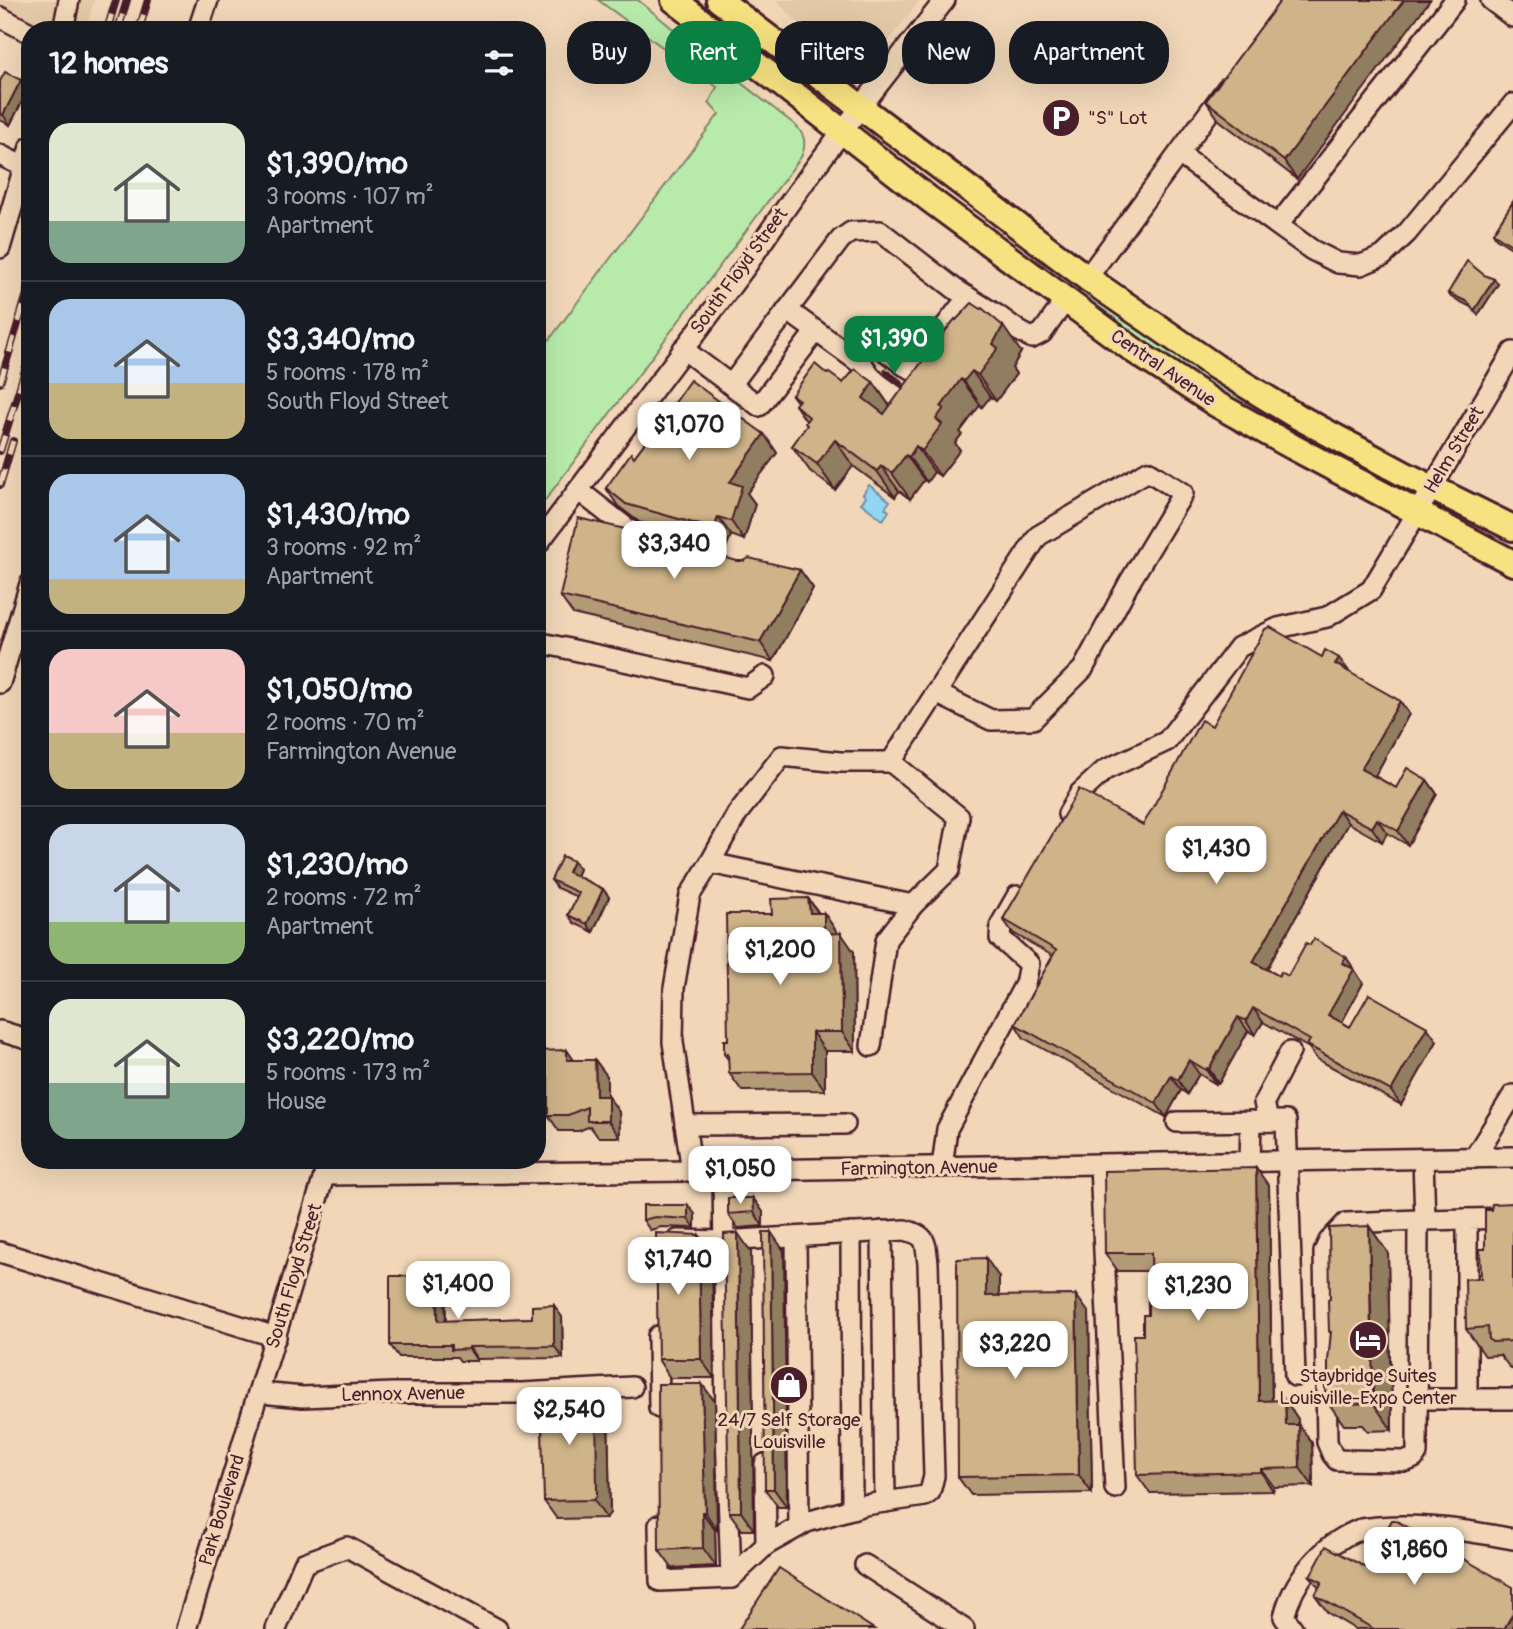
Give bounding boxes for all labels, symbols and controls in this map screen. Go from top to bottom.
chip: Buy [567,21,651,84]
chip: Rent [665,21,761,84]
chip: Filters [775,21,888,84]
chip: New [902,21,995,84]
chip: Apartment [1009,21,1169,84]
icon: filters [480,44,518,82]
text: 12 homes [49,45,168,82]
parking icon: "S" Lot [1040,97,1082,139]
place label: "S" Lot [1088,106,1148,130]
text: $1,390/mo [266,145,408,182]
icon: home [105,151,189,235]
text: 3 rooms · 107 m² [266,182,434,211]
street label: South Floyd Street [685,203,793,339]
text: Apartment [266,211,373,240]
pin: $1,390 [837,316,951,376]
text: $3,340/mo [266,321,415,358]
text: $1,390 [860,324,928,353]
street label: Central Avenue [1106,324,1221,412]
icon: home [105,327,189,411]
text: 5 rooms · 178 m² [266,358,429,387]
text: South Floyd Street [266,387,449,416]
pin: $1,070 [632,402,746,462]
street label: Helm Street [1419,402,1490,498]
text: $1,070 [654,410,724,439]
text: $1,430/mo [266,496,410,533]
icon: home [105,502,189,586]
pin: $3,340 [617,522,731,581]
text: $3,340 [637,529,711,558]
text: 3 rooms · 92 m² [266,533,421,562]
text: Apartment [266,562,373,591]
text: $1,050/mo [266,671,412,708]
icon: home [105,677,189,761]
text: 2 rooms · 70 m² [266,708,425,737]
text: Farmington Avenue [266,737,456,766]
pin: $1,430 [1159,826,1273,886]
text: $1,430 [1181,834,1251,863]
text: $1,230/mo [266,846,408,883]
icon: home [105,852,189,936]
text: 2 rooms · 72 m² [266,883,422,912]
text: Apartment [266,912,373,941]
pin: $1,200 [723,928,837,987]
text: $1,200 [744,935,816,964]
text: $3,220/mo [266,1021,414,1058]
icon: home [105,1027,189,1111]
text: 5 rooms · 173 m² [266,1058,430,1087]
text: House [266,1087,326,1116]
pin: $1,050 [683,1146,797,1206]
text: $1,050 [704,1154,776,1183]
street label: Farmington Avenue [840,1155,998,1181]
street label: South Floyd Street [260,1200,328,1352]
pin: $1,740 [621,1238,735,1297]
text: $1,740 [644,1245,712,1274]
pin: $1,400 [401,1262,515,1321]
pin: $1,230 [1141,1264,1255,1323]
text: $1,400 [422,1269,494,1298]
text: $1,230 [1164,1271,1232,1300]
hotel icon: Staybridge Suites Louisville-Expo Center [1347,1319,1389,1361]
pin: $3,220 [958,1322,1072,1381]
text: $3,220 [979,1329,1051,1358]
shop icon: 24/7 Self Storage Louisville [768,1364,810,1406]
place label: Staybridge Suites Louisville-Expo Center [1279,1364,1457,1410]
street label: Lennox Avenue [341,1381,466,1407]
pin: $2,540 [512,1388,626,1447]
text: $2,540 [533,1395,605,1424]
place label: 24/7 Self Storage Louisville [718,1408,861,1454]
street label: Park Boulevard [194,1452,250,1568]
pin: $1,860 [1357,1528,1471,1587]
text: $1,860 [1380,1535,1448,1564]

